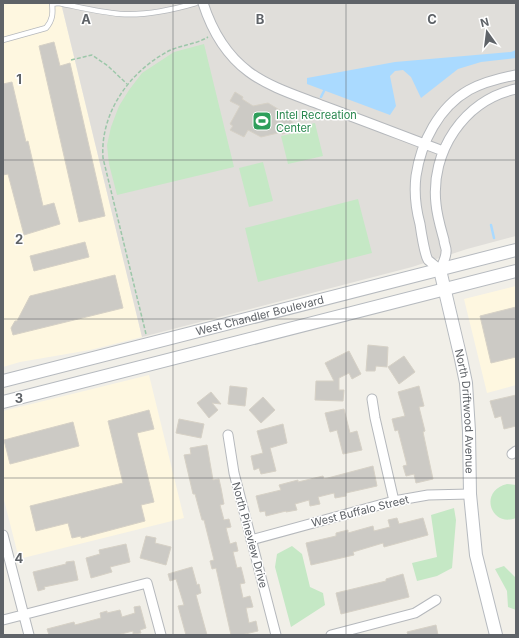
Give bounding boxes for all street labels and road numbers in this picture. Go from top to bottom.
street label: West Chandler Boulevard [194,292,325,339]
street label: North Driftwood Avenue [452,348,477,474]
street label: North Pineview Drive [229,480,271,590]
street label: West Buffalo Street [310,492,411,530]

